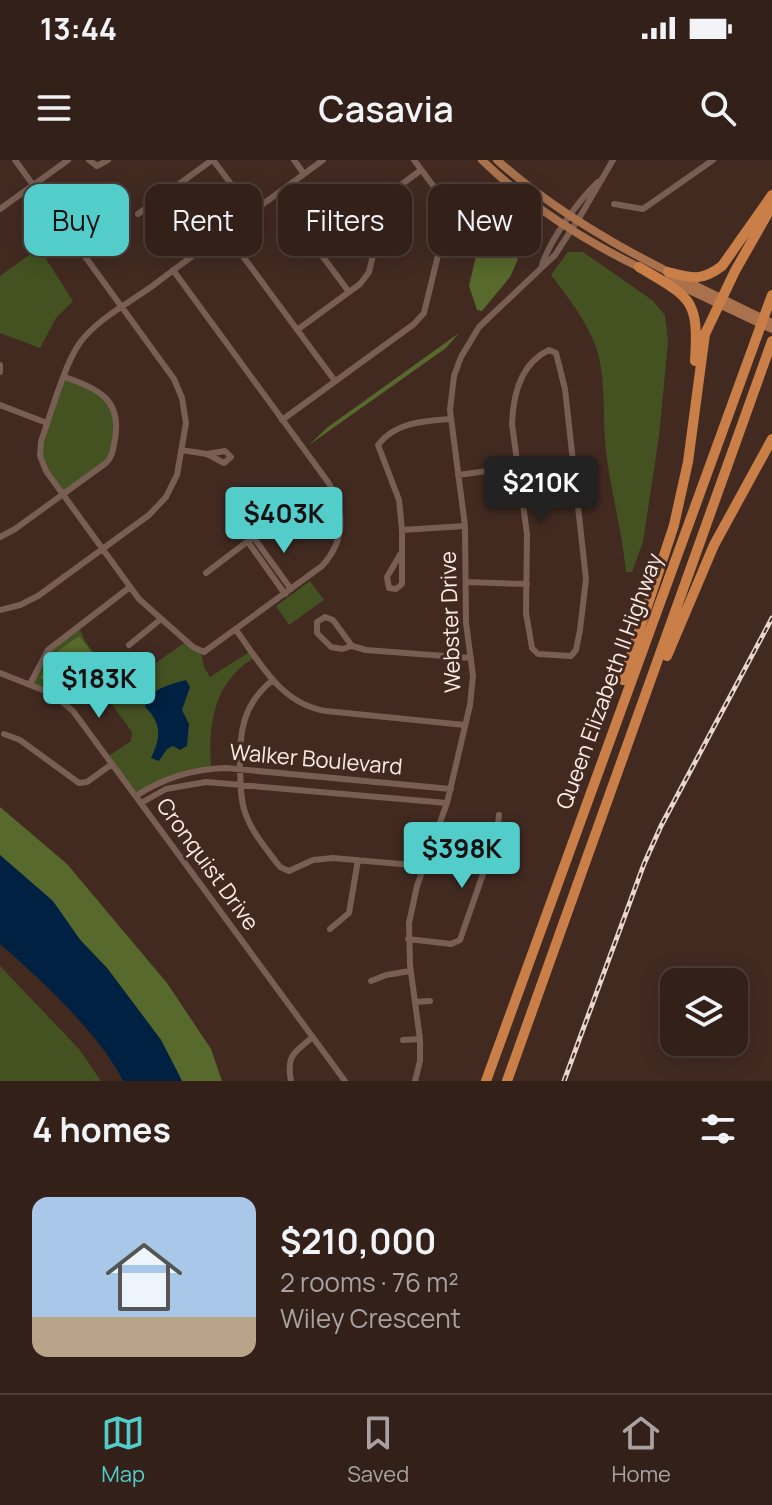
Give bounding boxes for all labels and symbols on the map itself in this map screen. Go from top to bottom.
pin: $210K [485,456,597,524]
pin: $403K [228,487,340,555]
street label: Queen Elizabeth II Highway [549,548,669,813]
street label: Webster Drive [433,551,467,693]
pin: $183K [43,652,155,720]
street label: Walker Boulevard [228,736,404,782]
street label: Cronquist Drive [150,792,266,936]
pin: $398K [406,822,518,890]

